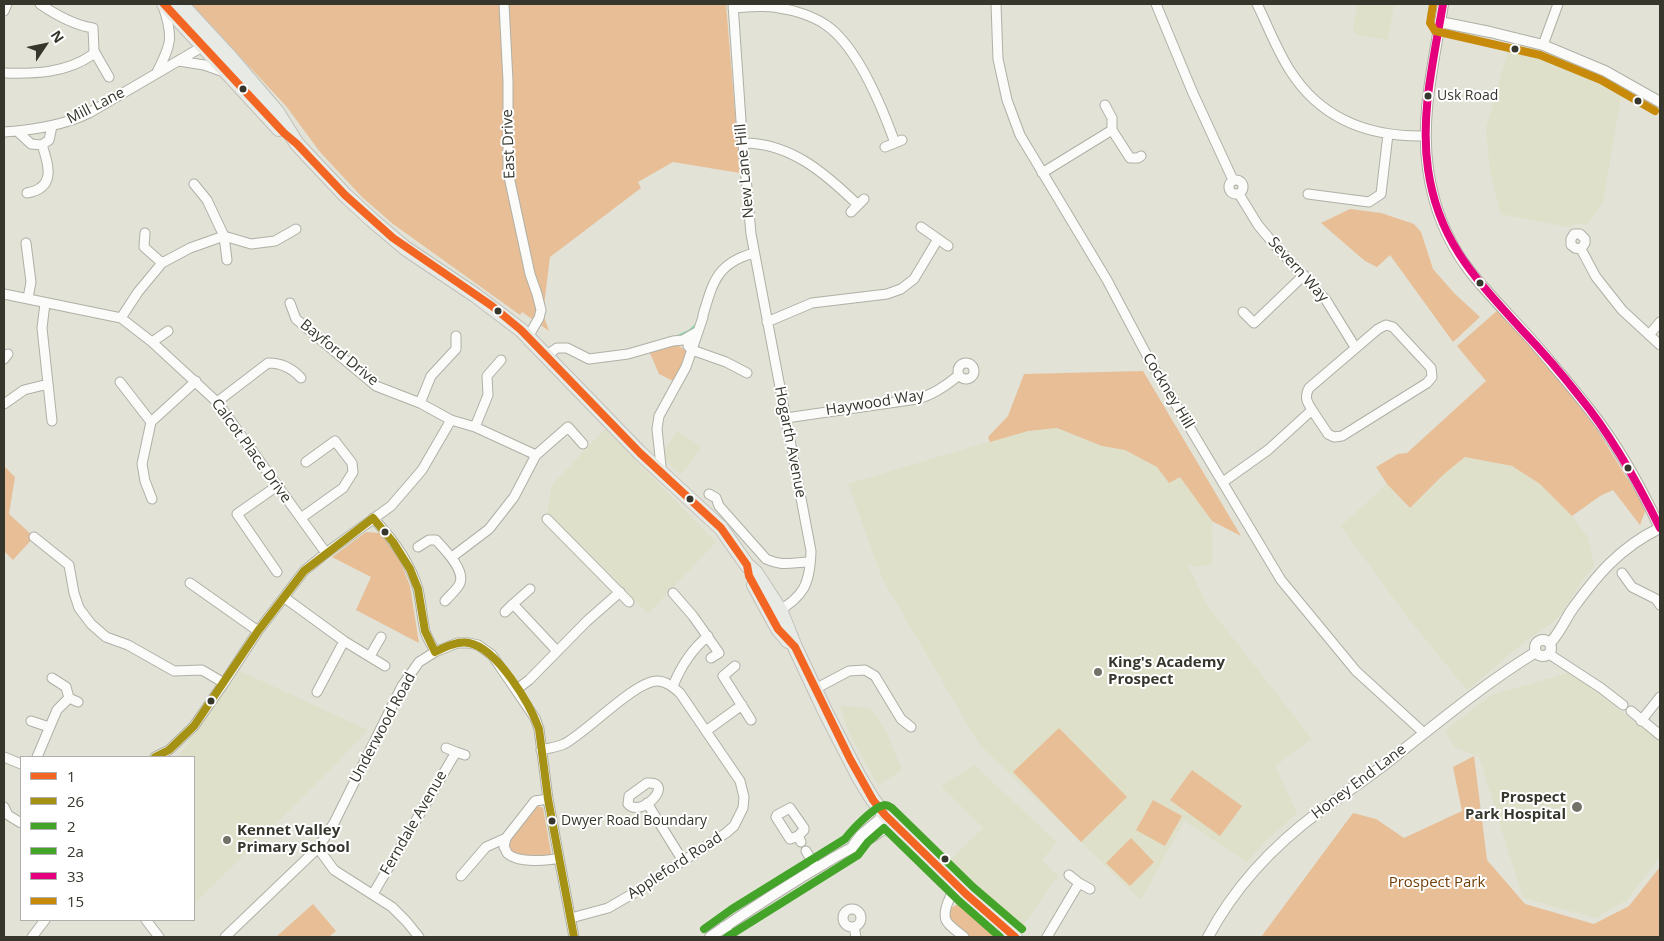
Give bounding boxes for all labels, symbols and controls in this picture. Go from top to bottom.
north arrow [20,20,70,70]
text: N [47,26,69,46]
unlabelled marker [1510,44,1520,54]
street label: Mill Lane [64,84,128,128]
unlabelled marker [238,84,248,94]
place label: Usk Road [1437,88,1498,104]
marker: Usk Road [1423,91,1433,101]
unlabelled marker [1633,96,1643,106]
street label: East Drive [499,109,519,179]
street label: New Lane Hill [732,123,758,219]
street label: Severn Way [1264,234,1332,306]
unlabelled marker [1475,278,1485,288]
unlabelled marker [493,306,503,316]
street label: Bayford Drive [296,316,382,390]
street label: Cockney Hill [1138,350,1198,432]
street label: Hogarth Avenue [770,385,810,499]
street label: Haywood Way [825,386,925,420]
street label: Calcot Place Drive [207,395,295,507]
unlabelled marker [1623,463,1633,473]
unlabelled marker [685,494,695,504]
unlabelled marker [380,527,390,537]
place label: King's Academy Prospect [1108,654,1225,689]
marker: King's Academy Prospect [1092,666,1104,678]
street label: Underwood Road [346,670,420,786]
unlabelled marker [206,696,216,706]
street label: Honey End Lane [1308,741,1410,823]
legend [20,756,195,921]
text: 1 [67,766,76,786]
street label: Ferndale Avenue [377,768,451,878]
place label: Prospect Park Hospital [1465,789,1566,824]
text: 26 [67,791,84,811]
marker: Prospect Park Hospital [1570,800,1584,814]
place label: Dwyer Road Boundary [561,813,707,829]
text: 2 [67,816,76,836]
marker: Dwyer Road Boundary [547,816,557,826]
place label: Kennet Valley Primary School [237,822,350,857]
street label: Appleford Road [624,829,726,903]
marker: Kennet Valley Primary School [221,834,233,846]
text: 2a [67,841,84,861]
unlabelled marker [940,854,950,864]
text: 33 [67,866,84,886]
park label: Prospect Park [1389,874,1485,892]
text: 15 [67,891,84,911]

